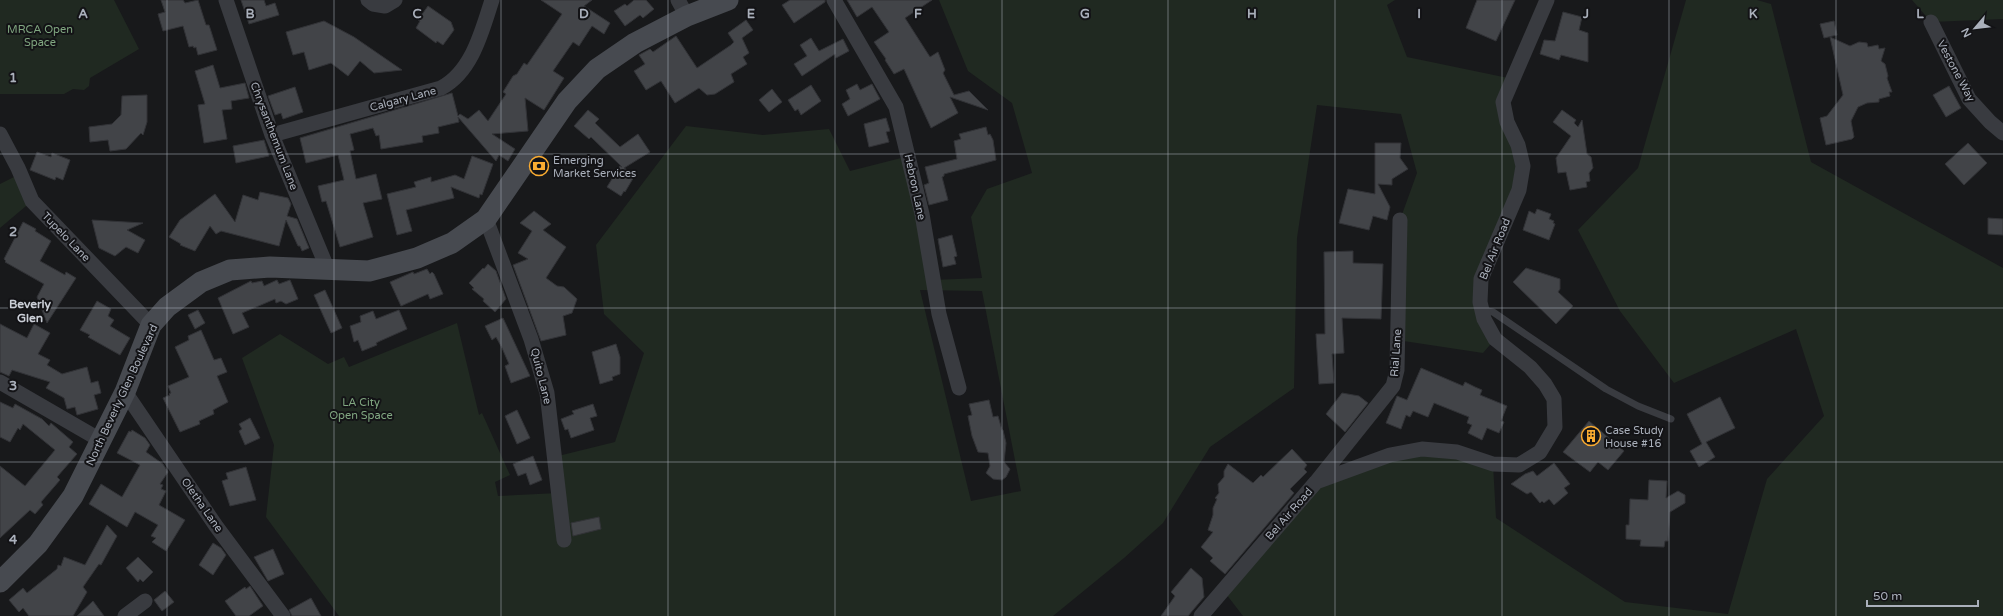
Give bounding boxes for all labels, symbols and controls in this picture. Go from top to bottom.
text: A [78,6,88,22]
text: B [245,6,255,22]
text: C [412,6,422,22]
text: D [579,6,589,22]
text: E [747,6,755,22]
text: F [914,6,922,22]
text: G [1080,6,1090,22]
text: H [1247,6,1257,22]
text: I [1417,6,1421,22]
text: J [1582,6,1589,22]
text: K [1749,6,1758,22]
text: L [1916,6,1924,22]
north arrow [1955,8,1995,48]
park label: MRCA Open Space [7,23,73,49]
text: N [1959,26,1974,39]
street label: Vestone Way [1934,38,1978,104]
text: 1 [9,70,17,86]
street label: Chrysanthemum Lane [247,80,301,192]
street label: Calgary Lane [368,84,438,114]
street label: Hebron Lane [902,153,928,221]
place label: Emerging Market Services [553,154,636,180]
bank icon: Emerging Market Services [528,155,550,177]
street label: Tupelo Lane [39,210,93,264]
street label: Bel Air Road [1477,216,1513,282]
text: 2 [9,224,17,240]
district label: Beverly Glen [9,297,52,325]
street label: North Beverly Glen Boulevard [83,322,161,468]
street label: Rial Lane [1388,329,1404,377]
street label: Quito Lane [528,347,554,405]
text: 3 [9,378,17,394]
park label: LA City Open Space [329,396,393,422]
place label: Case Study House #16 [1605,424,1664,450]
building icon: Case Study House #16 [1580,425,1602,447]
street label: Oletha Lane [179,475,225,535]
street label: Bel Air Road [1263,485,1315,543]
text: 4 [9,532,18,548]
scale bar [1867,582,1978,608]
text: 50 m [1873,589,1902,603]

